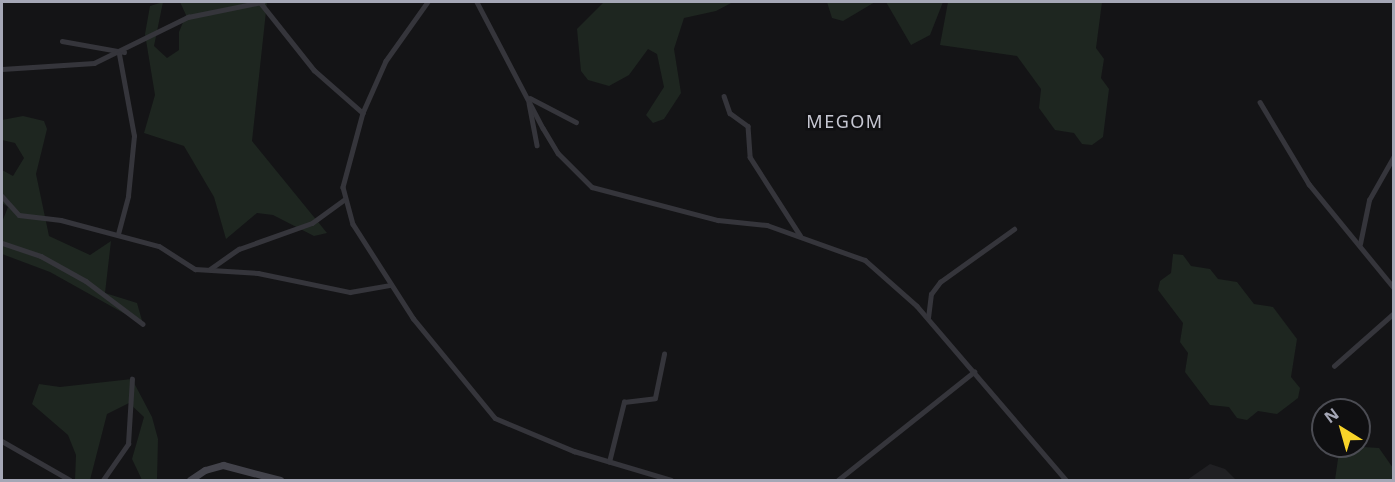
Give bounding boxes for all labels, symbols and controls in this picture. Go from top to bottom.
district label: MEGOM [806,110,884,132]
north arrow [1311,398,1371,458]
text: N [1320,403,1343,428]

